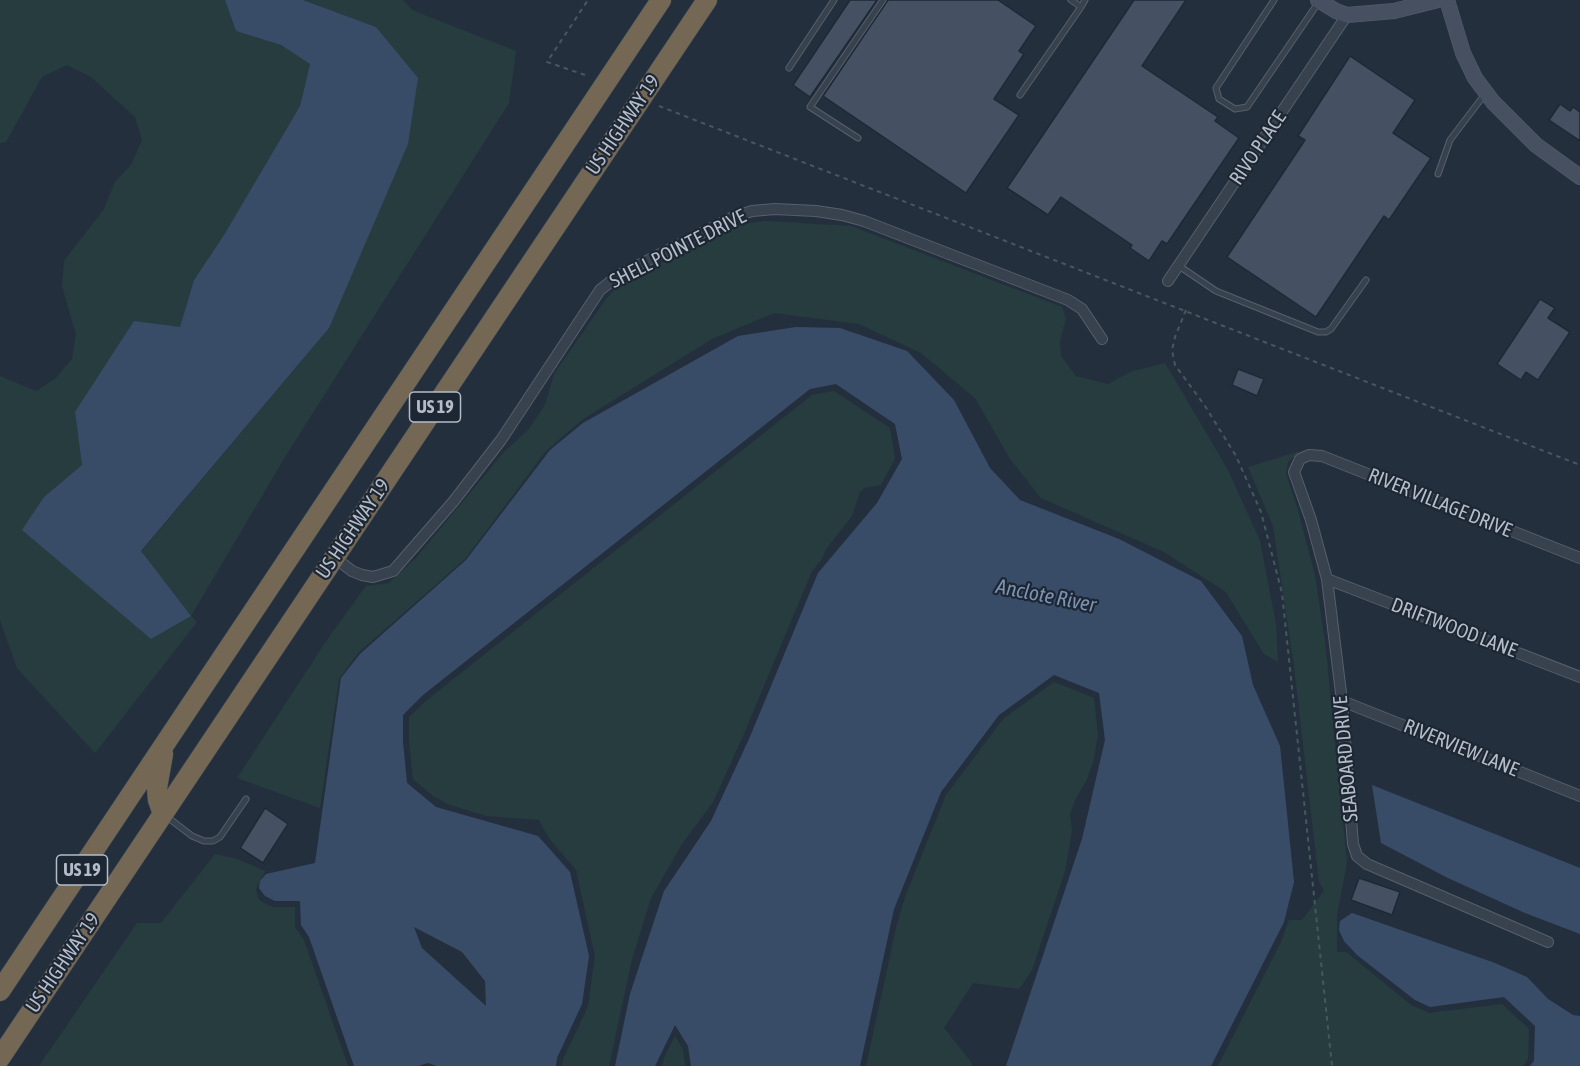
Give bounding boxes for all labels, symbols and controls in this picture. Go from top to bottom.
street label: US HIGHWAY 19 [581,71,665,179]
street label: RIVO PLACE [1225,106,1291,190]
street label: SHELL POINTE DRIVE [606,204,750,294]
road number: US 19 [410,392,460,422]
street label: RIVER VILLAGE DRIVE [1365,463,1515,543]
street label: US HIGHWAY 19 [311,475,395,583]
water label: Anclote River [994,574,1098,618]
street label: DRIFTWOOD LANE [1388,593,1520,663]
street label: SEABOARD DRIVE [1329,695,1363,823]
street label: RIVERVIEW LANE [1400,714,1522,782]
road number: US 19 [56,855,107,885]
street label: US HIGHWAY 19 [21,909,105,1017]

